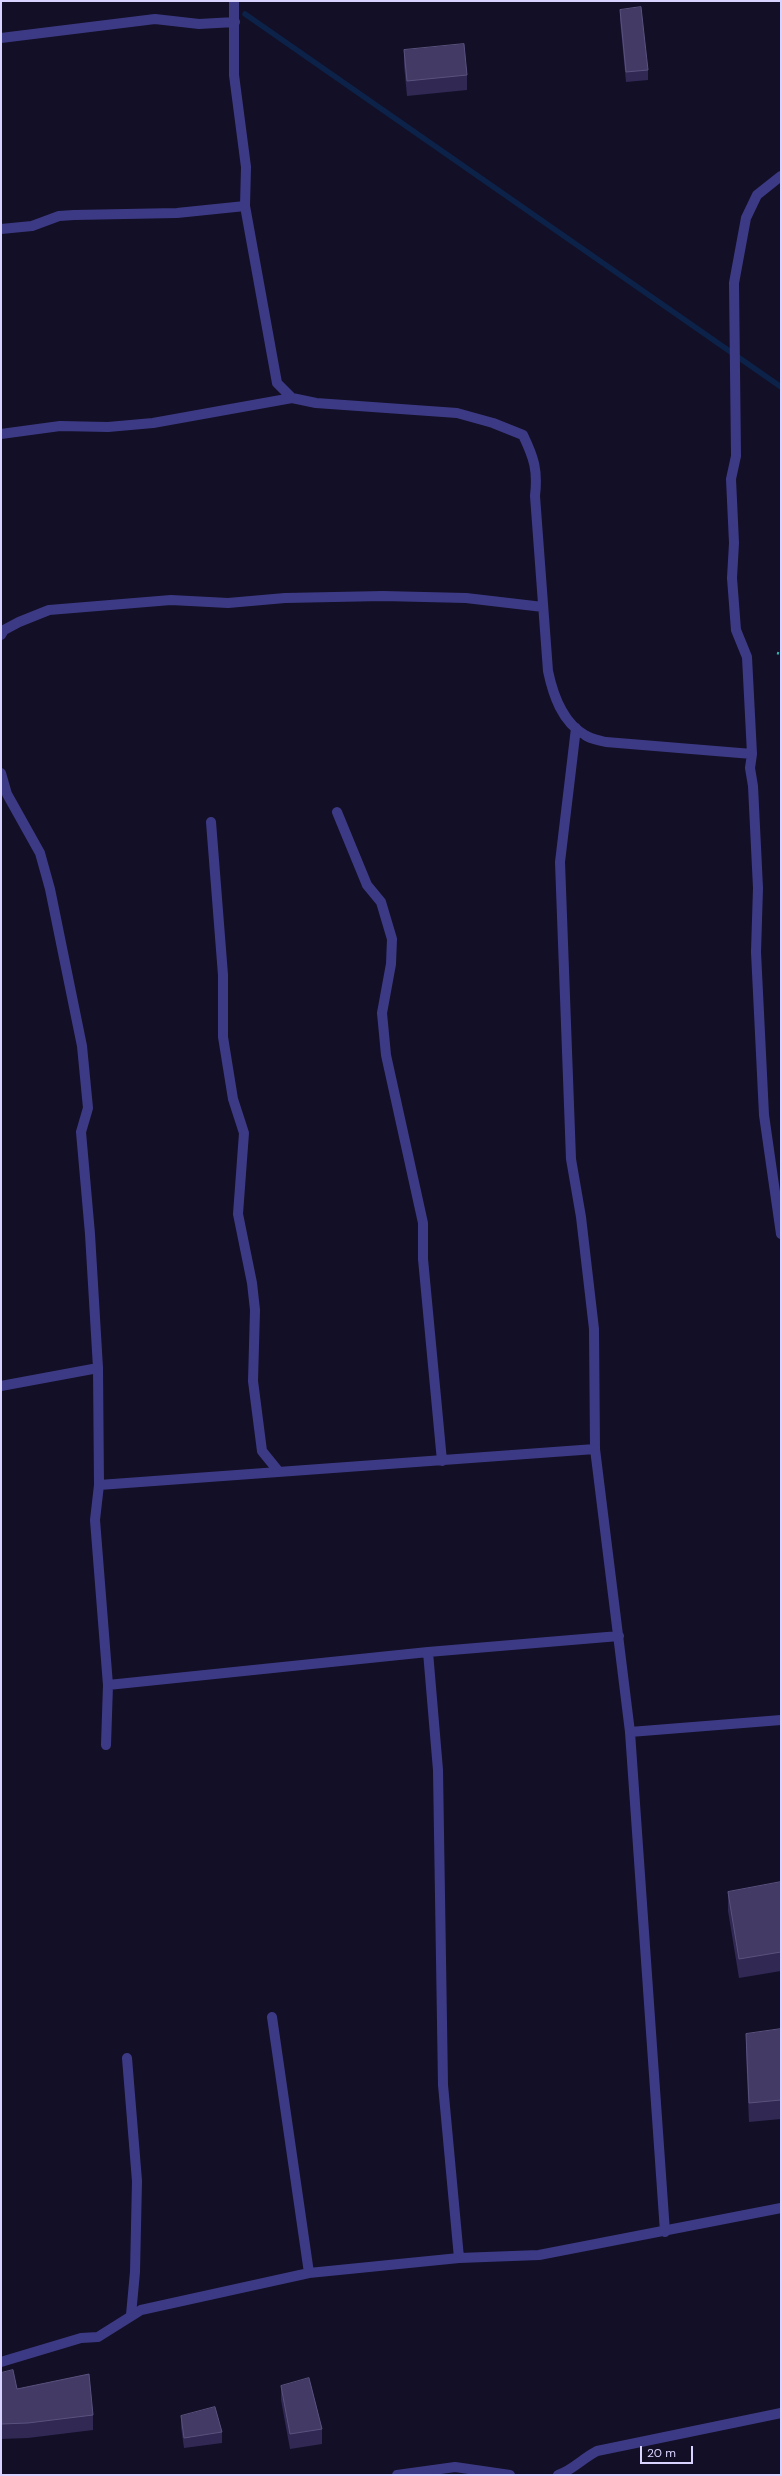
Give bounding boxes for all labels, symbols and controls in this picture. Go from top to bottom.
scale bar [642,2438,695,2464]
text: 20 m [647,2445,676,2461]

